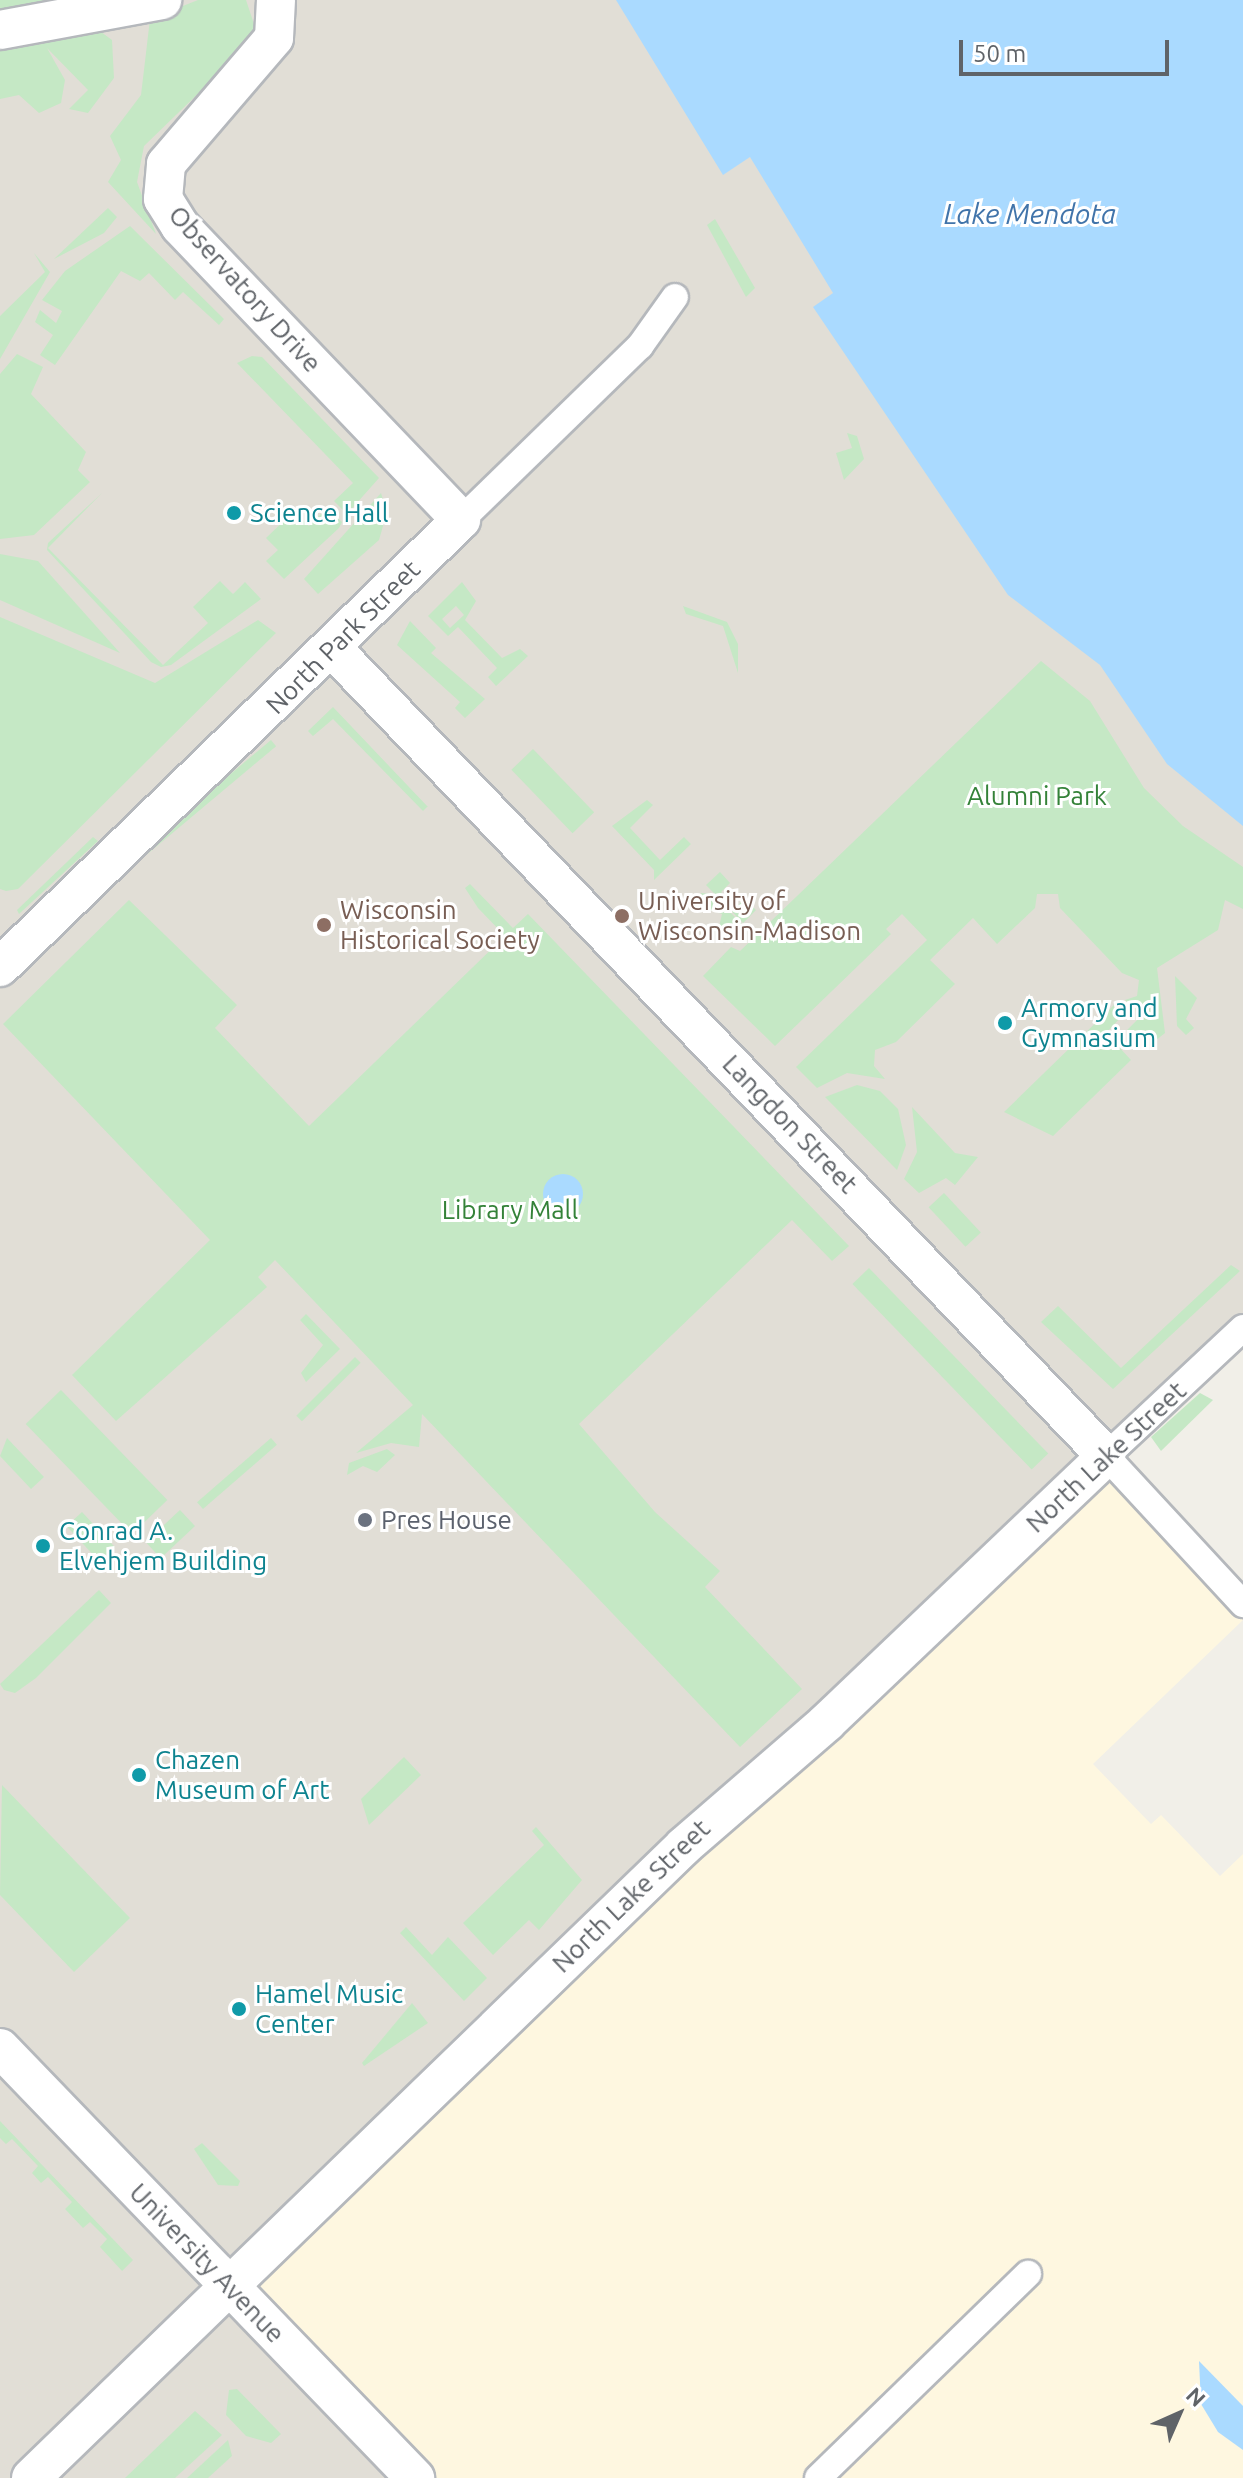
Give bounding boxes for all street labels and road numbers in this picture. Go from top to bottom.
street label: Observatory Drive [162,199,328,379]
street label: North Park Street [260,554,426,720]
street label: Langdon Street [716,1048,864,1200]
street label: North Lake Street [1020,1375,1192,1539]
street label: North Lake Street [546,1813,716,1979]
street label: University Avenue [123,2177,291,2349]

